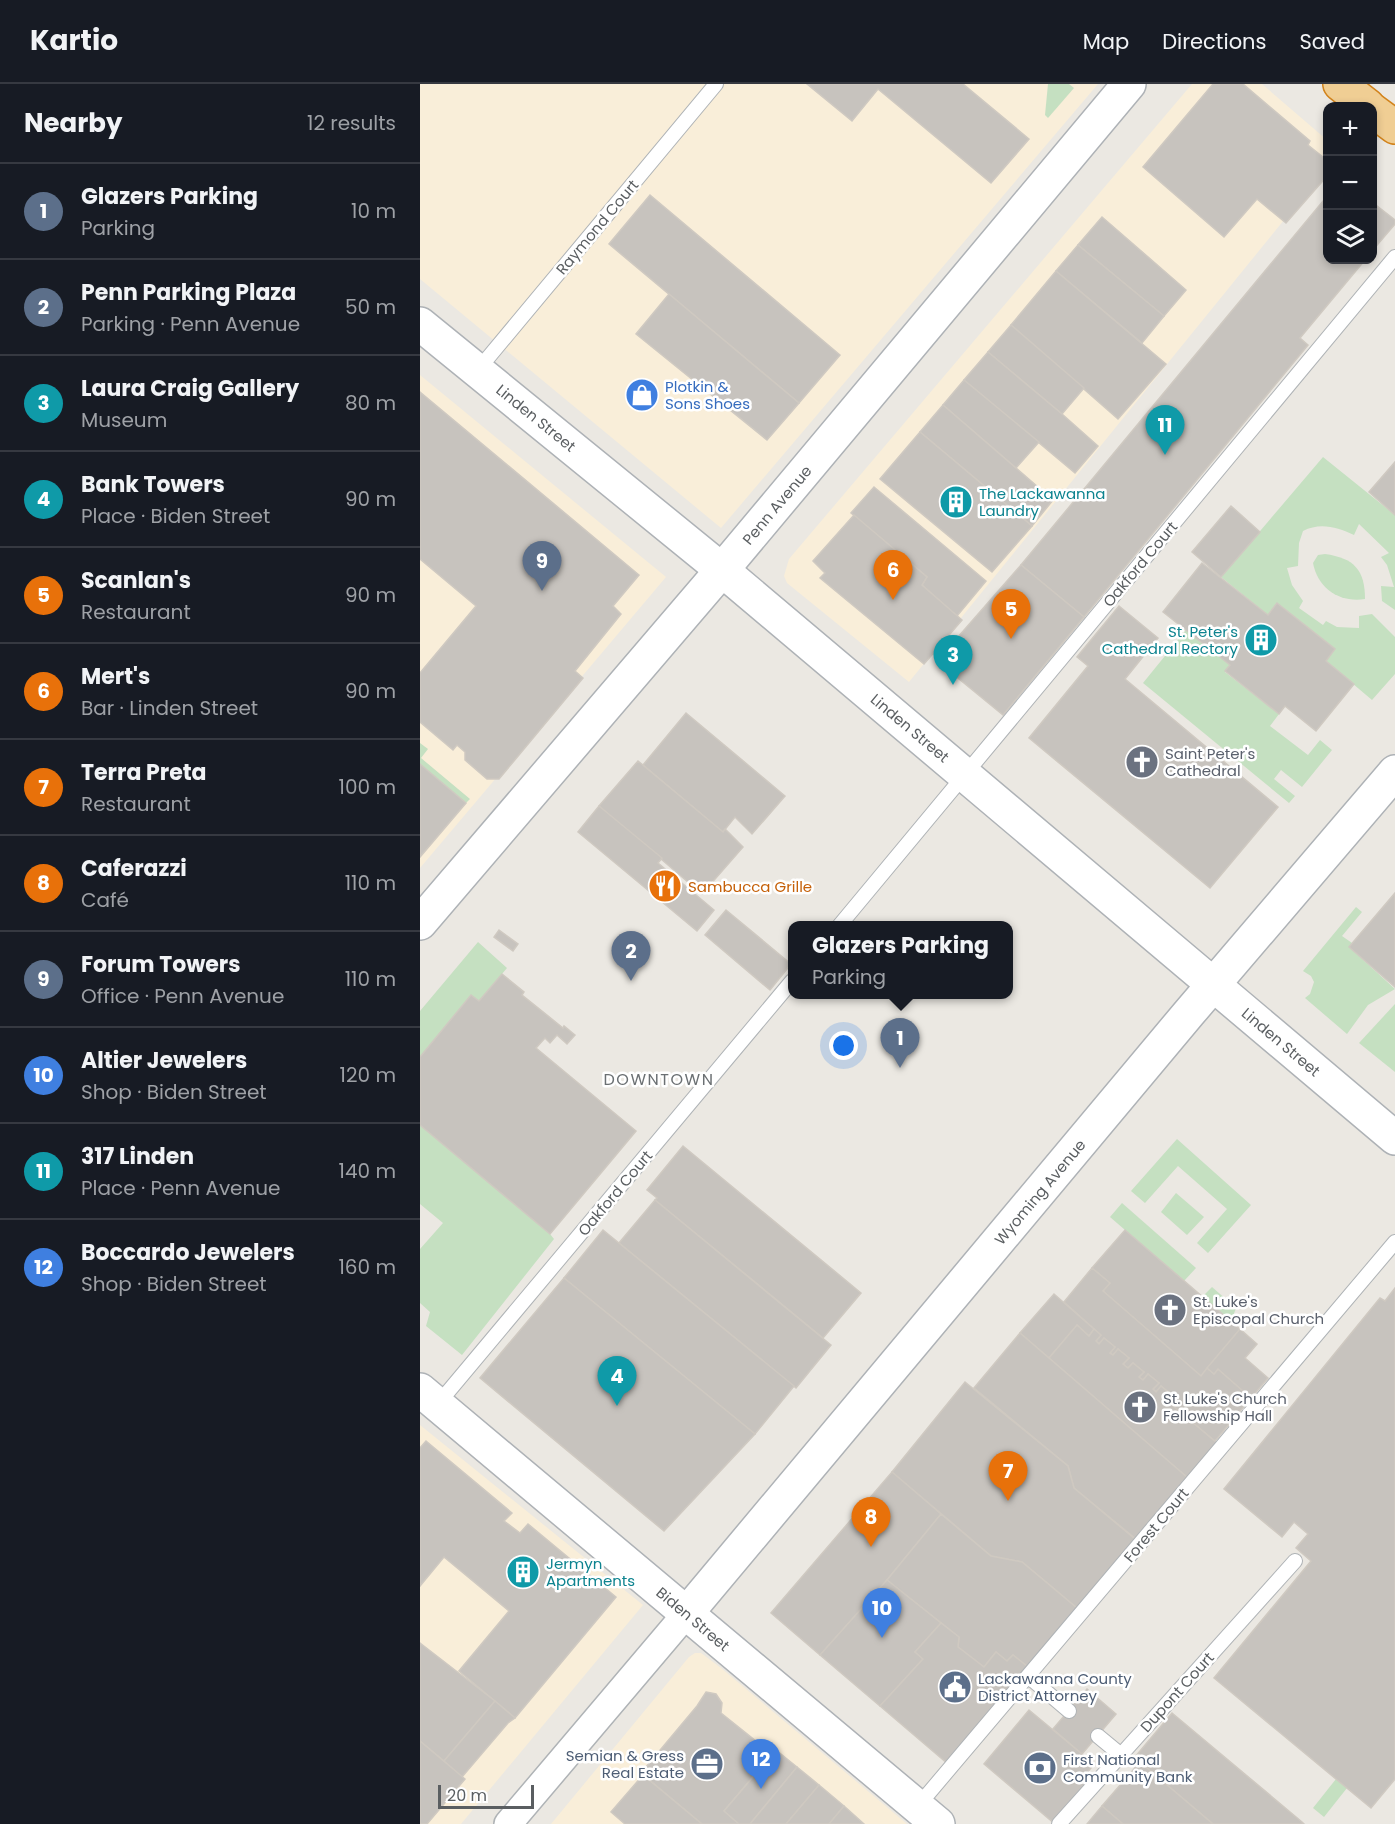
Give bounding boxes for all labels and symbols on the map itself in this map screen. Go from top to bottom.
street label: Raymond Court [551,175,643,279]
place label: Plotkin & Sons Shoes [665,376,750,414]
shop icon: Plotkin & Sons Shoes [624,377,660,413]
street label: Linden Street [492,379,580,457]
pin: 11 [1146,406,1184,455]
street label: Penn Avenue [738,461,816,549]
place label: The Lackawanna Laundry [979,483,1105,521]
building icon: The Lackawanna Laundry [938,484,974,520]
street label: Oakford Court [1098,517,1182,611]
pin: 9 [522,542,562,591]
pin: 6 [874,550,912,600]
pin: 5 [992,590,1030,639]
place label: St. Peter's Cathedral Rectory [1102,621,1239,659]
building icon: St. Peter's Cathedral Rectory [1243,622,1279,658]
pin: 3 [934,636,972,685]
street label: Linden Street [866,689,954,767]
place label: Saint Peter's Cathedral [1165,743,1255,781]
church icon: Saint Peter's Cathedral [1124,744,1160,780]
restaurant icon: Sambucca Grille [647,868,683,904]
place label: Sambucca Grille [688,876,812,897]
pin: 2 [612,932,650,981]
street label: Linden Street [1237,1003,1325,1081]
pin: 1 [880,1018,920,1068]
your location [829,1031,858,1060]
district label: DOWNTOWN [604,1068,714,1091]
street label: Wyoming Avenue [990,1135,1090,1249]
street label: Oakford Court [573,1146,657,1240]
place label: St. Luke's Episcopal Church [1193,1291,1324,1329]
church icon: St. Luke's Episcopal Church [1152,1292,1188,1328]
pin: 4 [598,1356,636,1406]
place label: St. Luke's Church Fellowship Hall [1163,1388,1287,1426]
church icon: St. Luke's Church Fellowship Hall [1122,1389,1158,1425]
pin: 7 [988,1452,1028,1501]
street label: Forest Court [1119,1483,1193,1567]
pin: 8 [852,1498,890,1547]
place label: Jermyn Apartments [546,1553,635,1591]
building icon: Jermyn Apartments [505,1554,541,1590]
street label: Biden Street [652,1582,734,1656]
pin: 10 [862,1588,902,1638]
street label: Dupont Court [1135,1647,1219,1737]
place label: Lackawanna County District Attorney [978,1668,1132,1706]
public building icon: Lackawanna County District Attorney [937,1669,973,1705]
pin: 12 [742,1740,780,1789]
place label: Semian & Gress Real Estate [566,1745,684,1783]
office icon: Semian & Gress Real Estate [689,1746,725,1782]
place label: First National Community Bank [1063,1749,1193,1787]
bank icon: First National Community Bank [1022,1750,1058,1786]
scale bar [438,1782,534,1810]

